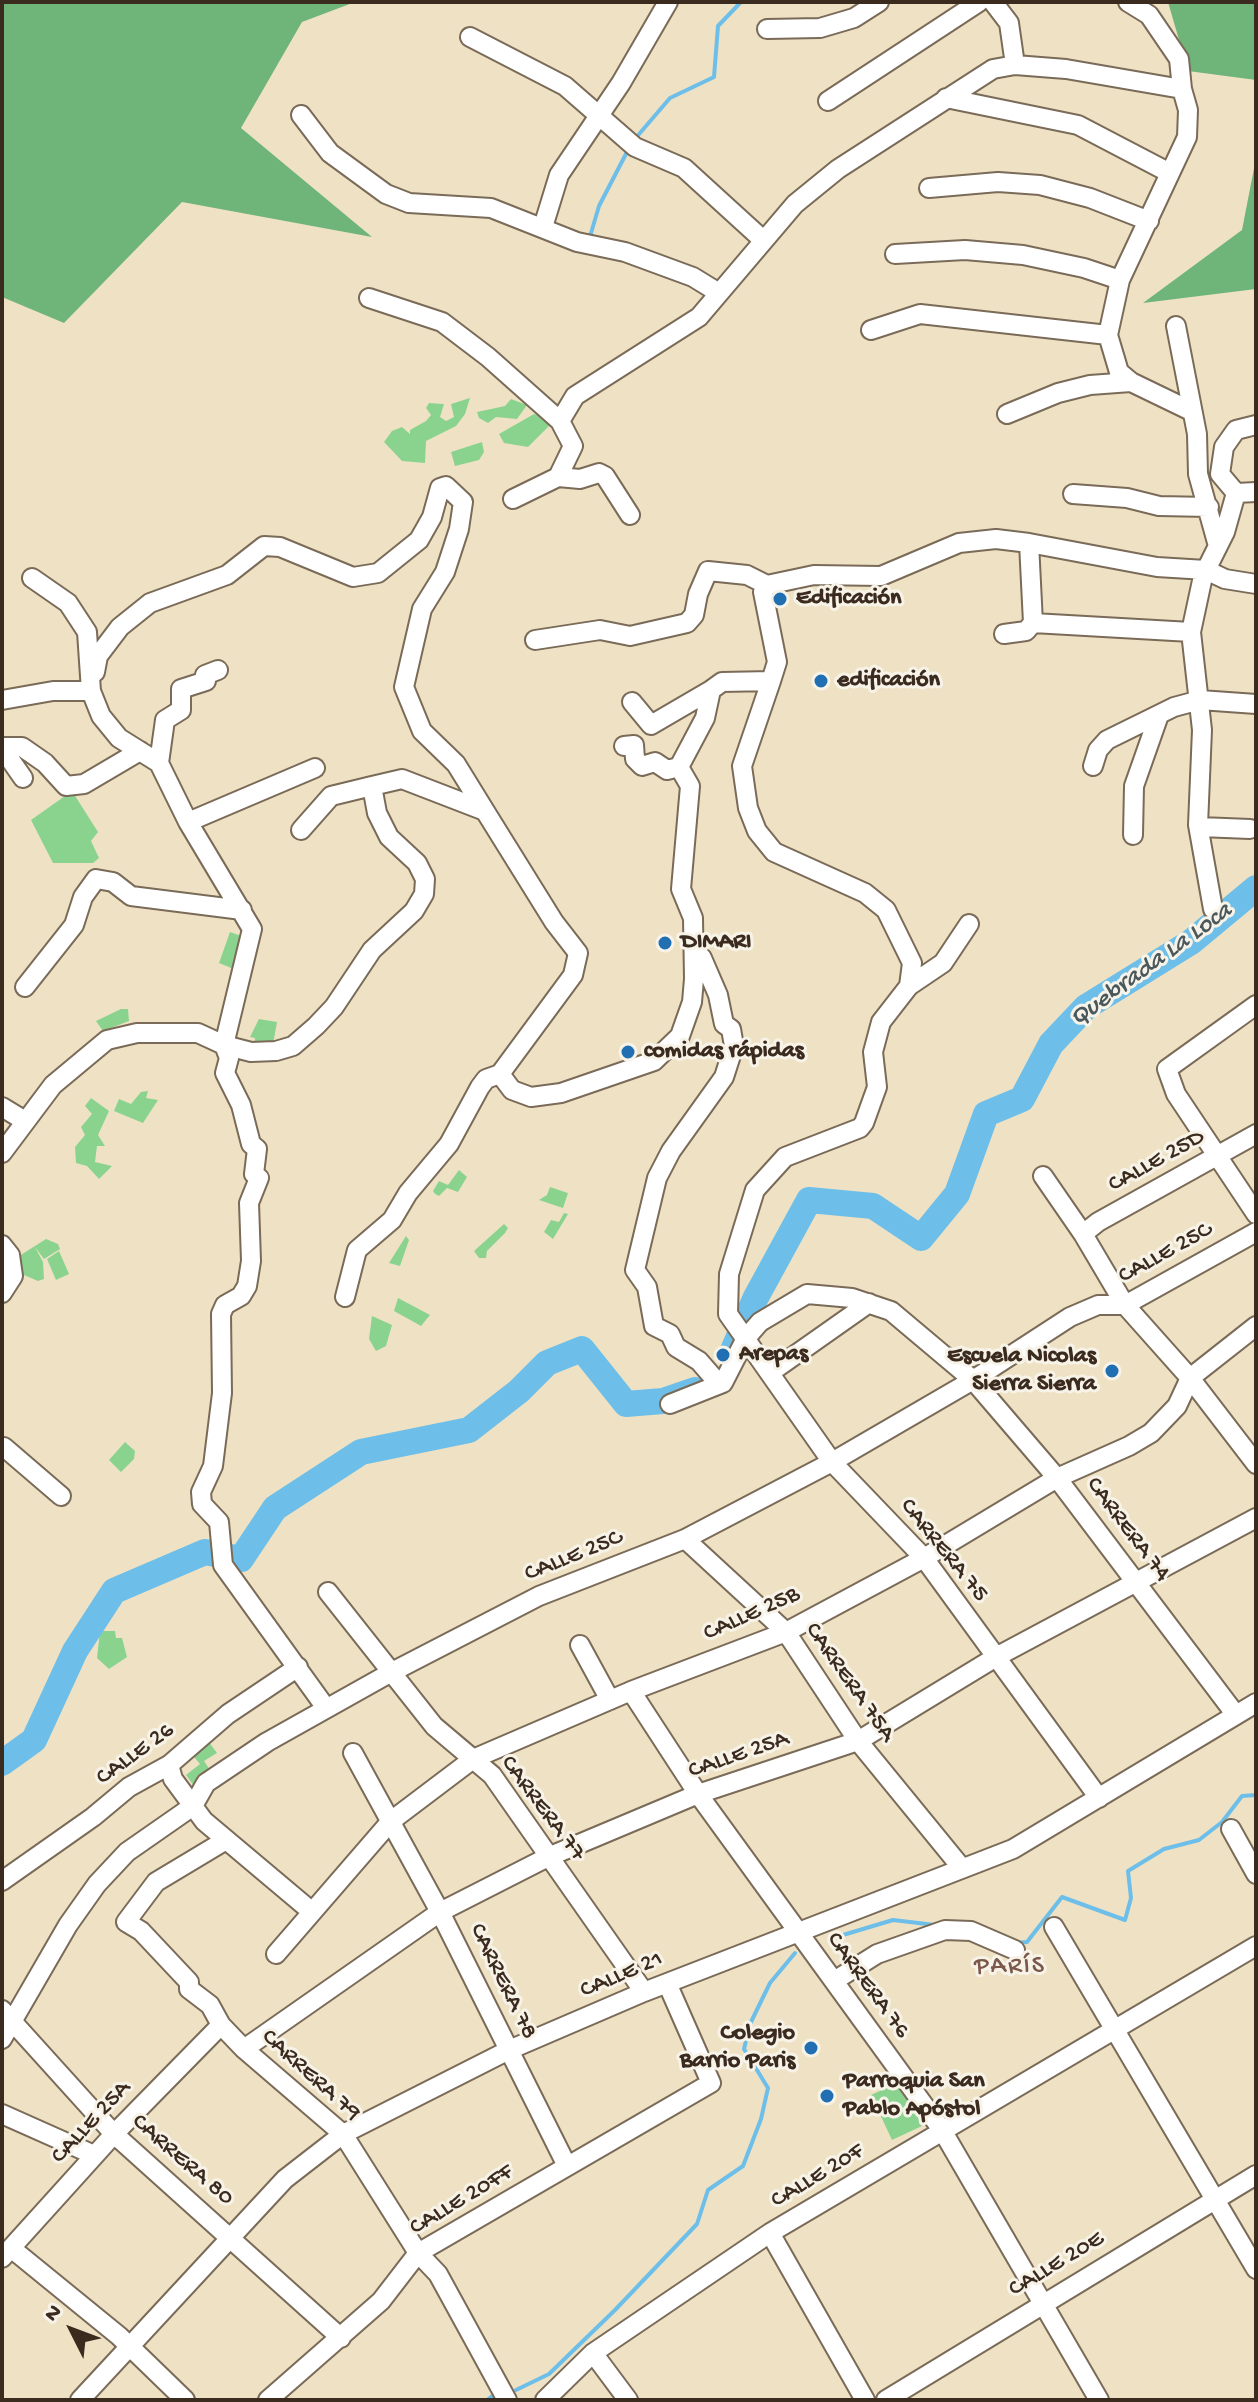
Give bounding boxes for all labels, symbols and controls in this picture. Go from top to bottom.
place label: Edificación [796,585,901,613]
marker: Edificación [771,590,789,608]
place label: edificación [837,667,940,695]
marker: edificación [812,672,830,690]
water label: Quebrada La Loca [1065,897,1239,1035]
place label: DIMARI [681,929,752,957]
marker: DIMARI [656,934,674,952]
place label: comidas rápidas [644,1038,804,1066]
marker: comidas rápidas [619,1043,637,1061]
street label: CALLE 25D [1104,1124,1210,1200]
street label: CALLE 25C [1114,1216,1218,1292]
place label: Arepas [739,1341,808,1369]
place label: Escuela Nicolas Sierra Sierra [947,1343,1096,1399]
marker: Arepas [714,1346,732,1364]
marker: Escuela Nicolas Sierra Sierra [1103,1362,1121,1380]
street label: CARRERA 74 [1078,1472,1176,1588]
street label: CARRERA 75 [893,1493,993,1609]
street label: CALLE 25C [521,1524,627,1590]
street label: CALLE 25B [700,1581,804,1649]
street label: CARRERA 75A [797,1618,901,1748]
street label: CALLE 26 [91,1717,181,1793]
street label: CALLE 25A [685,1725,793,1787]
street label: CARRERA 77 [493,1751,591,1867]
street label: CARRERA 78 [462,1919,542,2045]
street label: CARRERA 76 [819,1927,915,2045]
street label: CALLE 21 [576,1946,668,2006]
district label: PARÍS [974,1952,1046,1984]
place label: Colegio Barrio Paris [680,2020,795,2076]
street label: CARRERA 79 [254,2024,366,2128]
marker: Colegio Barrio Paris [802,2039,820,2057]
place label: Parroquia San Pablo Apóstol [843,2068,985,2124]
street label: CALLE 25A [46,2075,138,2171]
marker: Parroquia San Pablo Apóstol [818,2087,836,2105]
street label: CARRERA 80 [125,2109,239,2213]
street label: CALLE 20F [766,2138,870,2216]
street label: CALLE 20FF [405,2159,519,2243]
street label: CALLE 20E [1004,2225,1110,2305]
north arrow [32,2290,112,2370]
text: N [40,2300,69,2328]

